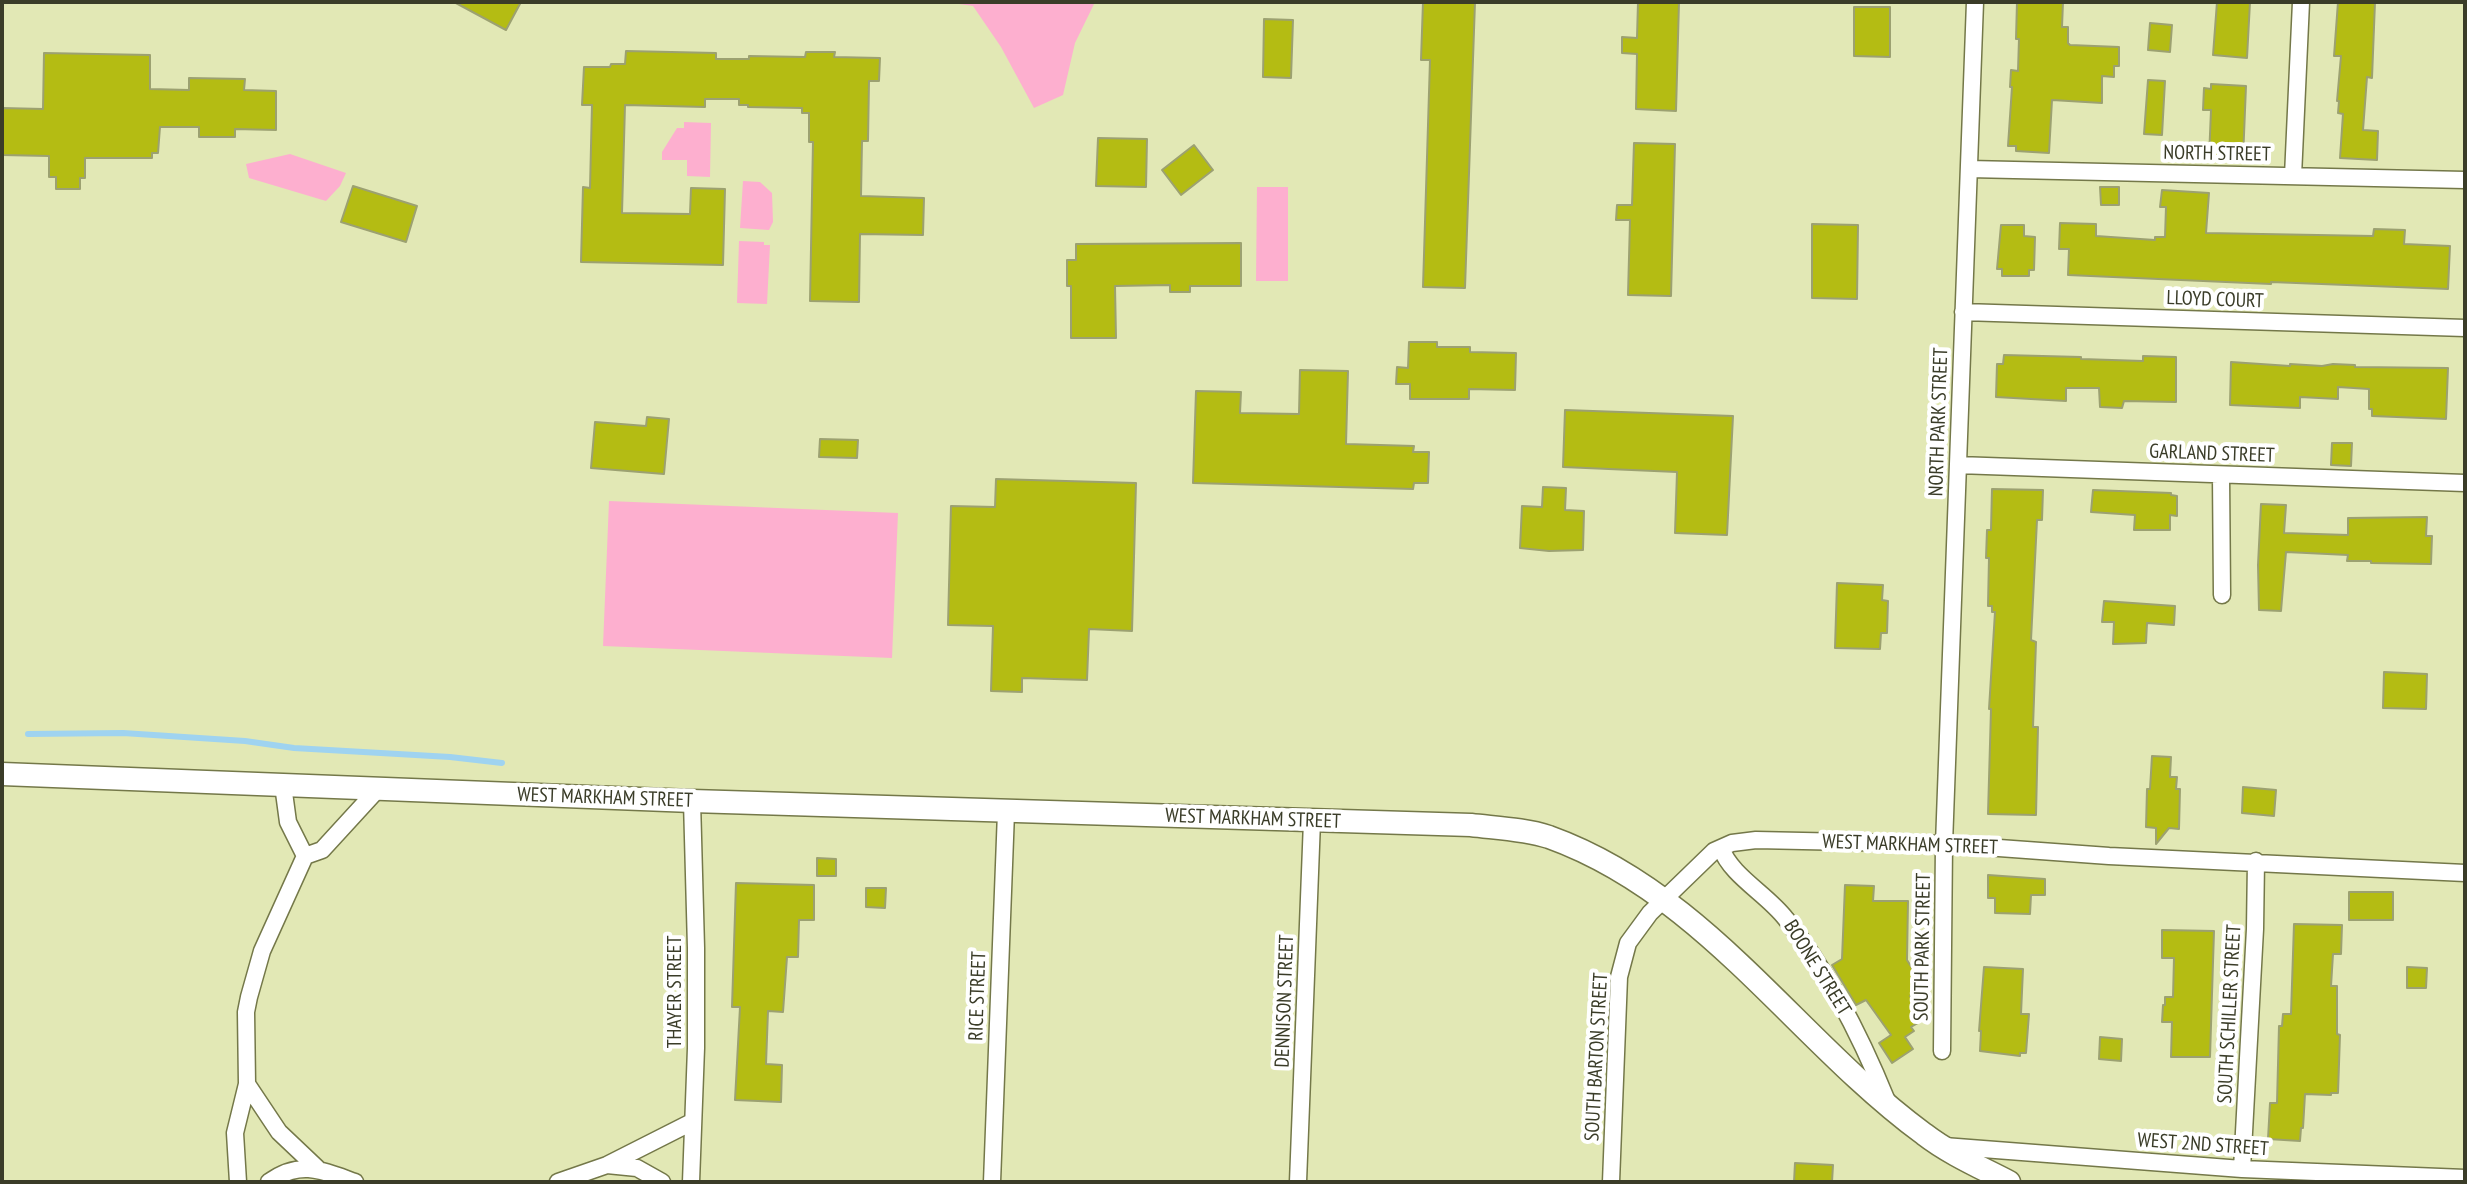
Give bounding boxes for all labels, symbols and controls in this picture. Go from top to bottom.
street label: NORTH STREET [2163,141,2271,167]
street label: LLOYD COURT [2166,286,2264,314]
street label: NORTH PARK STREET [1924,347,1954,497]
street label: GARLAND STREET [2149,440,2275,468]
street label: WEST MARKHAM STREET [517,783,693,813]
street label: WEST MARKHAM STREET [1165,804,1341,834]
street label: WEST MARKHAM STREET [1822,830,1998,860]
street label: SOUTH PARK STREET [1910,873,1936,1021]
street label: BOONE STREET [1778,916,1856,1020]
street label: SOUTH SCHILLER STREET [2213,924,2247,1104]
street label: DENNISON STREET [1271,934,1299,1068]
street label: THAYER STREET [663,936,687,1048]
street label: RICE STREET [964,951,992,1041]
street label: SOUTH BARTON STREET [1581,972,1613,1142]
street label: WEST 2ND STREET [2137,1128,2269,1162]

